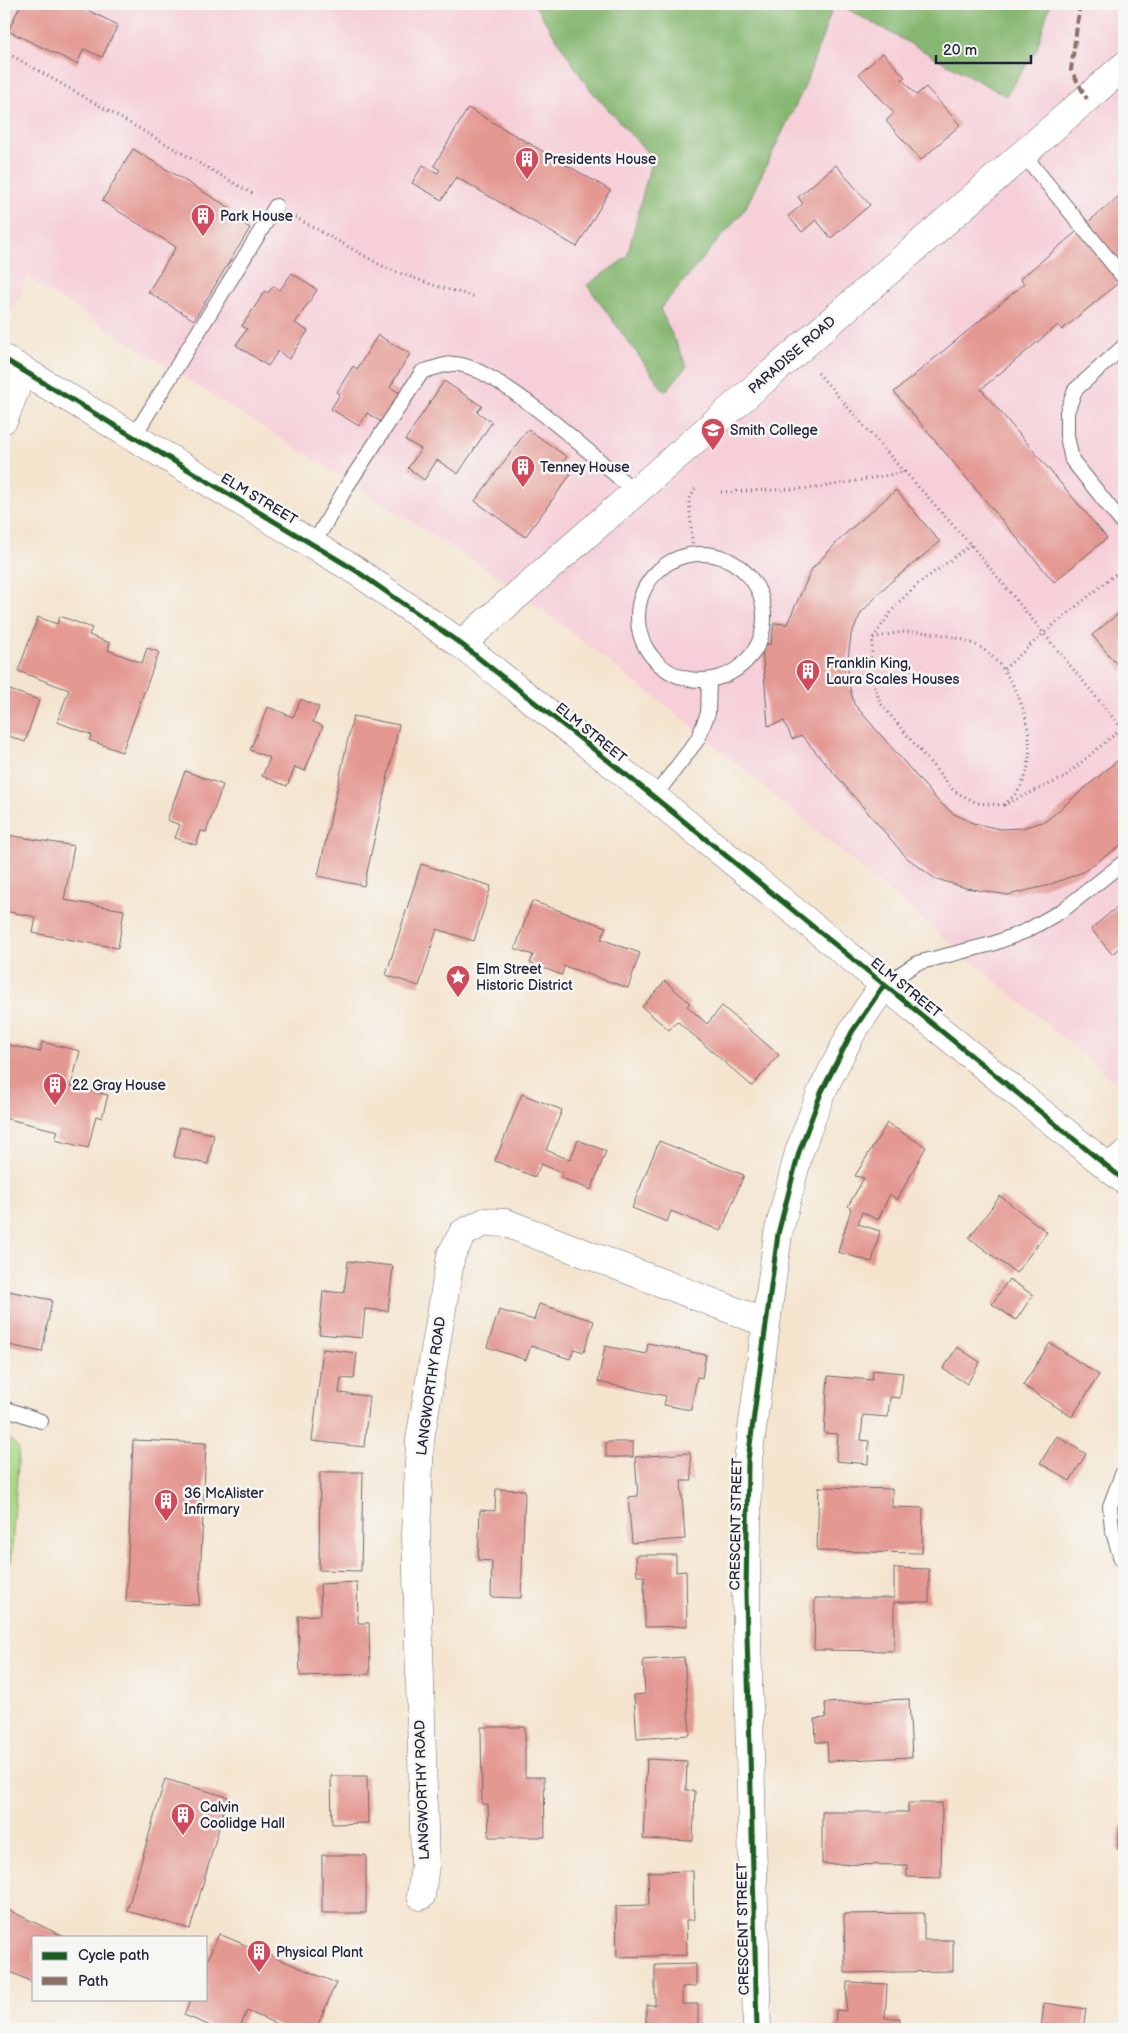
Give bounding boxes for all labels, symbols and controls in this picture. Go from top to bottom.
scale bar [936,32,1030,64]
text: 20 m [943,41,977,60]
building icon: Presidents House [514,146,540,180]
place label: Presidents House [544,151,656,168]
building icon: Park House [190,203,216,237]
place label: Park House [220,208,293,225]
street label: PARADISE ROAD [745,313,839,397]
school or university icon: Smith College [700,417,726,451]
place label: Smith College [730,422,818,439]
building icon: Tenney House [510,454,536,488]
place label: Tenney House [540,459,629,476]
street label: ELM STREET [218,469,301,529]
place label: Franklin King, Laura Scales Houses [826,655,960,688]
building icon: Franklin King, Laura Scales Houses [795,658,821,692]
street label: ELM STREET [552,699,630,767]
street label: ELM STREET [867,954,945,1022]
place label: Elm Street Historic District [476,961,573,994]
place icon: Elm Street Historic District [445,964,471,998]
building icon: 22 Gray House [42,1072,68,1106]
place label: 22 Gray House [72,1077,166,1094]
street label: LANGWORTHY ROAD [413,1315,449,1457]
street label: CRESCENT STREET [726,1457,746,1590]
place label: 36 McAlister Infirmary [184,1485,265,1518]
building icon: 36 McAlister Infirmary [153,1488,179,1522]
street label: LANGWORTHY ROAD [411,1720,433,1860]
place label: Calvin Coolidge Hall [200,1799,285,1832]
building icon: Calvin Coolidge Hall [170,1802,196,1836]
street label: CRESCENT STREET [733,1862,753,1995]
legend [32,1936,208,2000]
building icon: Physical Plant [246,1939,272,1973]
place label: Physical Plant [276,1944,364,1961]
text: Cycle path [78,1946,149,1965]
text: Path [78,1972,108,1991]

